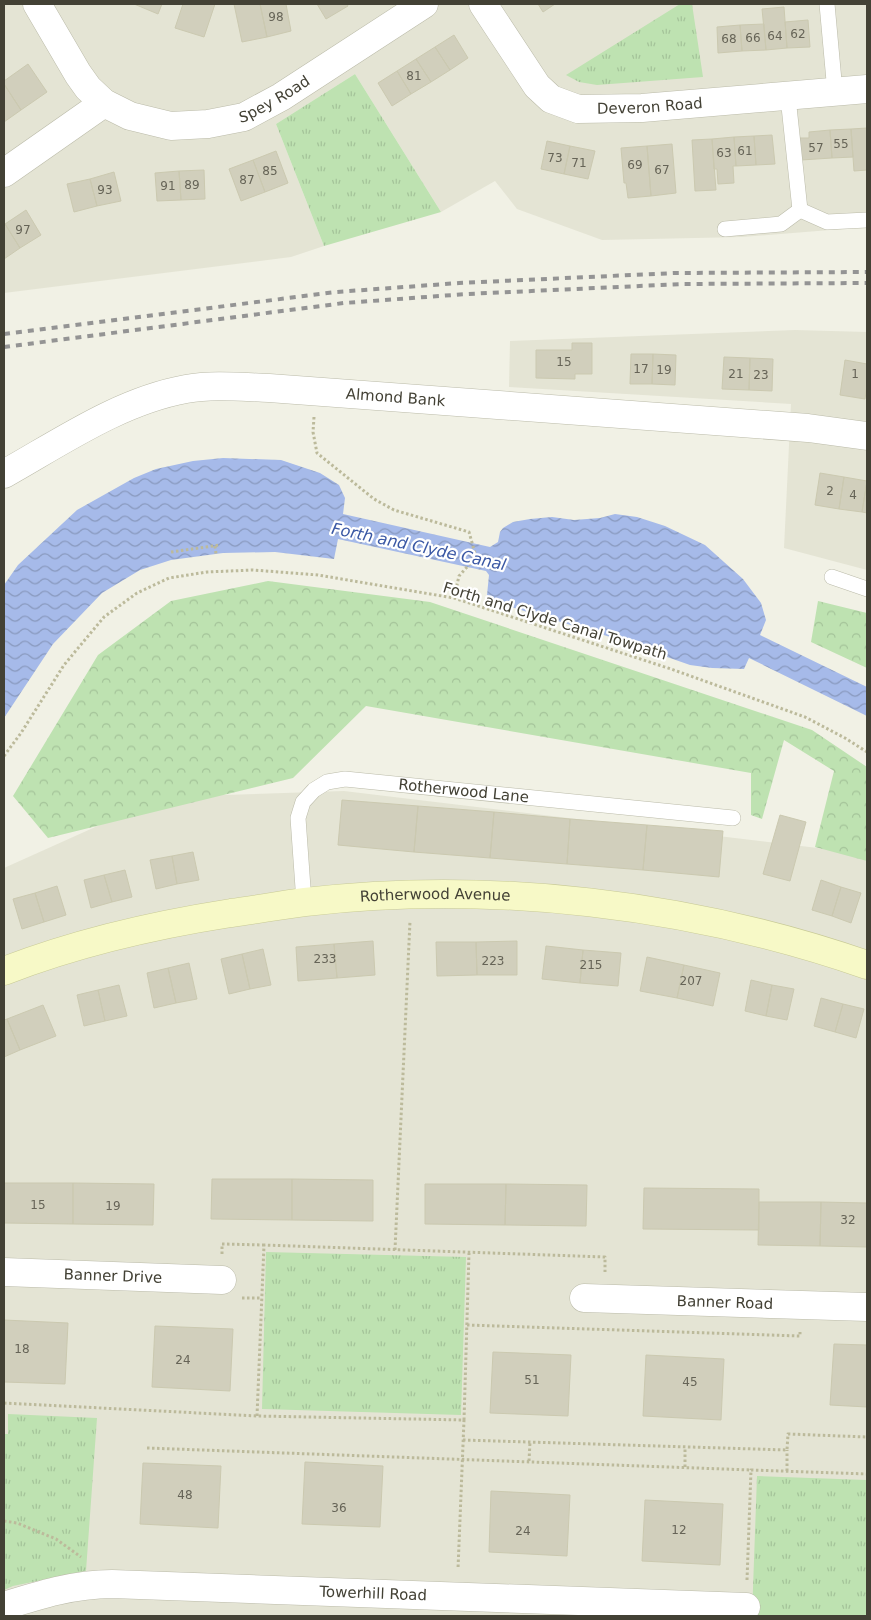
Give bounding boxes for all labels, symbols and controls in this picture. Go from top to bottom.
house number: 98 [268,10,284,24]
house number: 62 [790,27,806,41]
house number: 64 [767,29,783,43]
house number: 66 [745,31,761,45]
house number: 68 [721,32,737,46]
house number: 81 [406,69,422,83]
street label: Spey Road [237,72,313,127]
street label: Deveron Road [597,94,703,118]
house number: 55 [833,137,849,151]
house number: 57 [808,141,824,155]
house number: 61 [737,144,753,158]
house number: 63 [716,146,732,160]
house number: 73 [547,151,563,165]
house number: 71 [571,156,587,170]
house number: 69 [627,158,643,172]
house number: 67 [654,163,670,177]
house number: 85 [262,164,278,178]
house number: 87 [239,173,255,187]
house number: 89 [184,178,200,192]
house number: 91 [160,179,176,193]
house number: 93 [97,183,113,197]
house number: 97 [15,223,31,237]
house number: 15 [556,355,572,369]
house number: 17 [633,362,649,376]
house number: 19 [656,363,672,377]
house number: 21 [728,367,744,381]
house number: 1 [851,367,859,381]
house number: 23 [753,368,769,382]
street label: Almond Bank [345,385,446,410]
house number: 2 [826,484,834,498]
house number: 4 [849,488,857,502]
water label: Forth and Clyde Canal [330,519,508,574]
street label: Forth and Clyde Canal Towpath [441,578,669,664]
street label: Rotherwood Lane [398,775,530,806]
street label: Rotherwood Avenue [359,885,511,906]
house number: 233 [314,952,336,966]
house number: 223 [482,954,504,968]
house number: 215 [580,958,602,972]
house number: 207 [680,974,702,988]
house number: 15 [30,1198,46,1212]
house number: 19 [105,1199,121,1213]
house number: 32 [840,1213,856,1227]
street label: Banner Drive [63,1265,163,1287]
street label: Banner Road [676,1292,773,1313]
house number: 18 [14,1342,30,1356]
house number: 24 [175,1353,191,1367]
house number: 51 [524,1373,540,1387]
house number: 45 [682,1375,698,1389]
house number: 48 [177,1488,193,1502]
house number: 36 [331,1501,347,1515]
house number: 12 [671,1523,687,1537]
house number: 24 [515,1524,531,1538]
street label: Towerhill Road [318,1582,427,1604]

